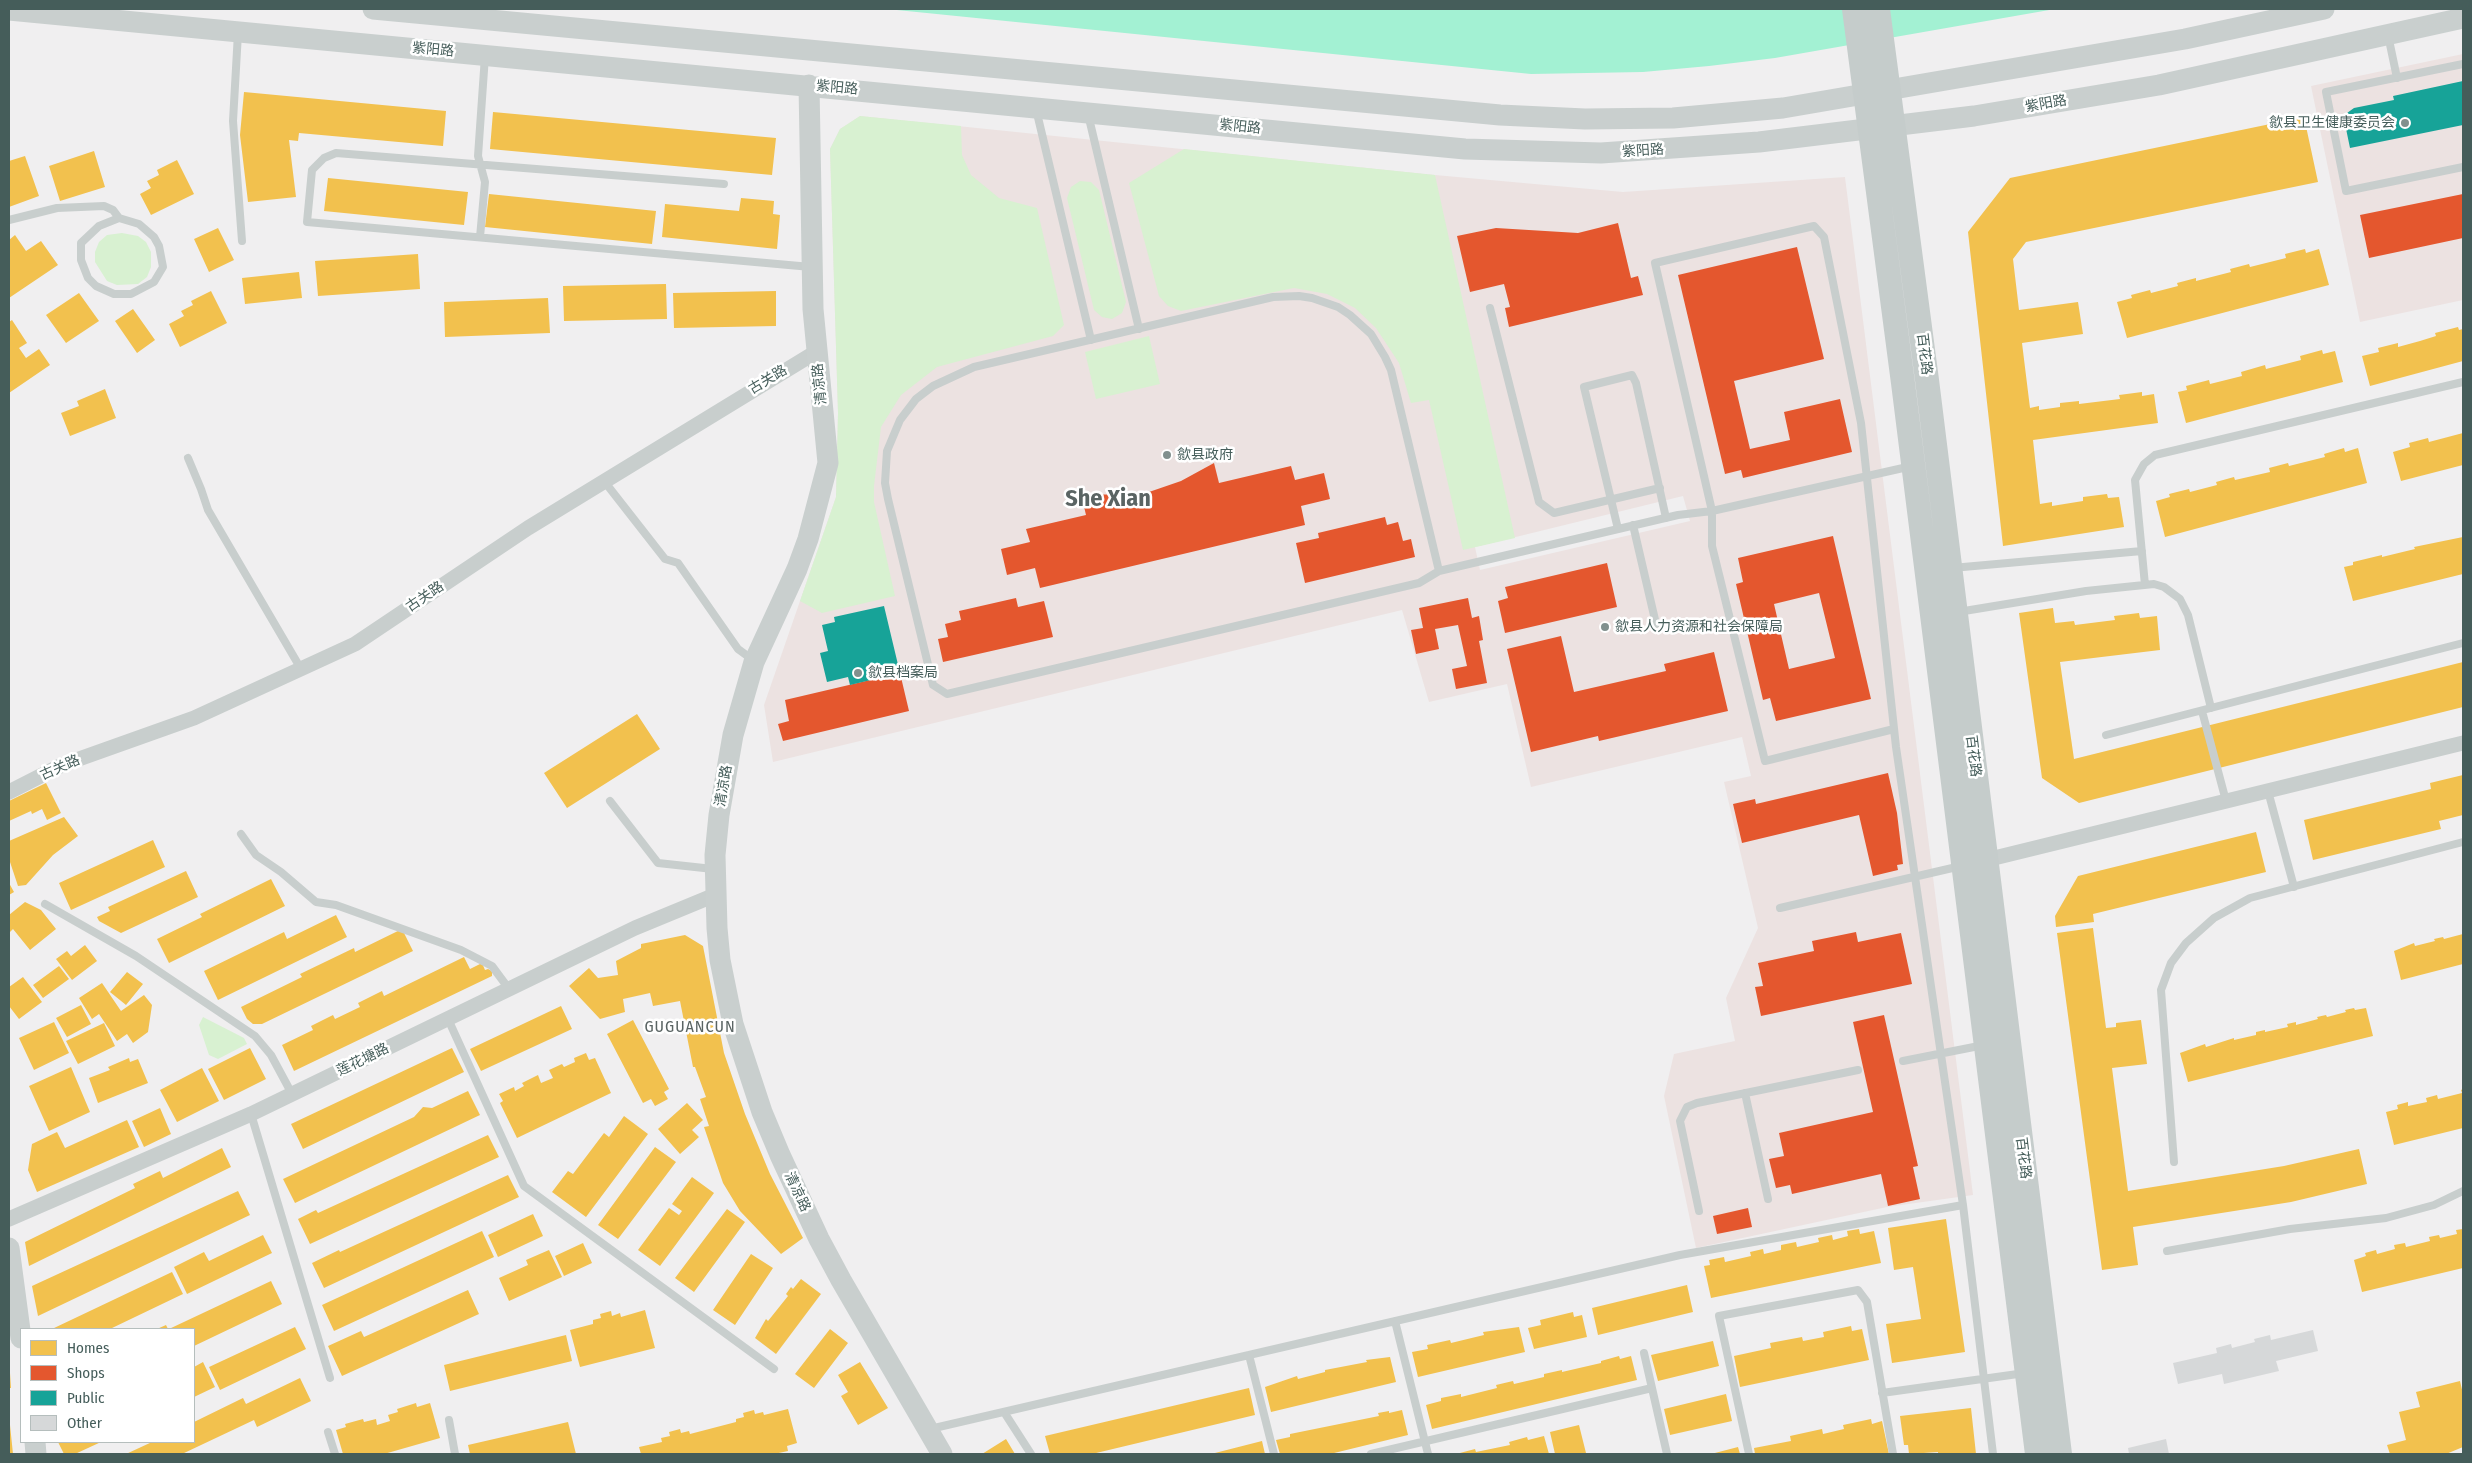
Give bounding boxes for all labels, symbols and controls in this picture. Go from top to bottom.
street label: 紫阳路 [411,40,455,60]
street label: 紫阳路 [815,78,859,98]
street label: 紫阳路 [2024,92,2068,116]
place label: 歙县卫生健康委员会 [2269,115,2395,131]
street label: 紫阳路 [1218,116,1262,138]
marker: 歙县卫生健康委员会 [2399,117,2411,129]
street label: 紫阳路 [1621,141,1665,161]
street label: 百花路 [1913,332,1935,376]
street label: 古关路 [746,362,790,398]
street label: 清凉路 [809,362,831,406]
place label: 歙县政府 [1177,447,1233,463]
marker: 歙县政府 [1161,449,1173,461]
district label: She Xian [1065,485,1151,513]
street label: 古关路 [403,578,447,616]
place label: 歙县人力资源和社会保障局 [1615,619,1783,635]
marker: 歙县人力资源和社会保障局 [1599,621,1611,633]
place label: 歙县档案局 [868,665,938,681]
marker: 歙县档案局 [852,667,864,679]
street label: 百花路 [1962,734,1984,778]
street label: 古关路 [37,752,83,784]
street label: 清凉路 [712,764,736,808]
district label: GUGUANCUN [643,1018,737,1038]
street label: 莲花塘路 [334,1040,392,1080]
street label: 百花路 [2012,1136,2034,1180]
street label: 清凉路 [781,1169,813,1215]
legend [20,1328,195,1443]
text: Homes [67,1339,109,1357]
text: Shops [67,1364,105,1382]
text: Public [67,1389,104,1407]
text: Other [67,1414,102,1432]

